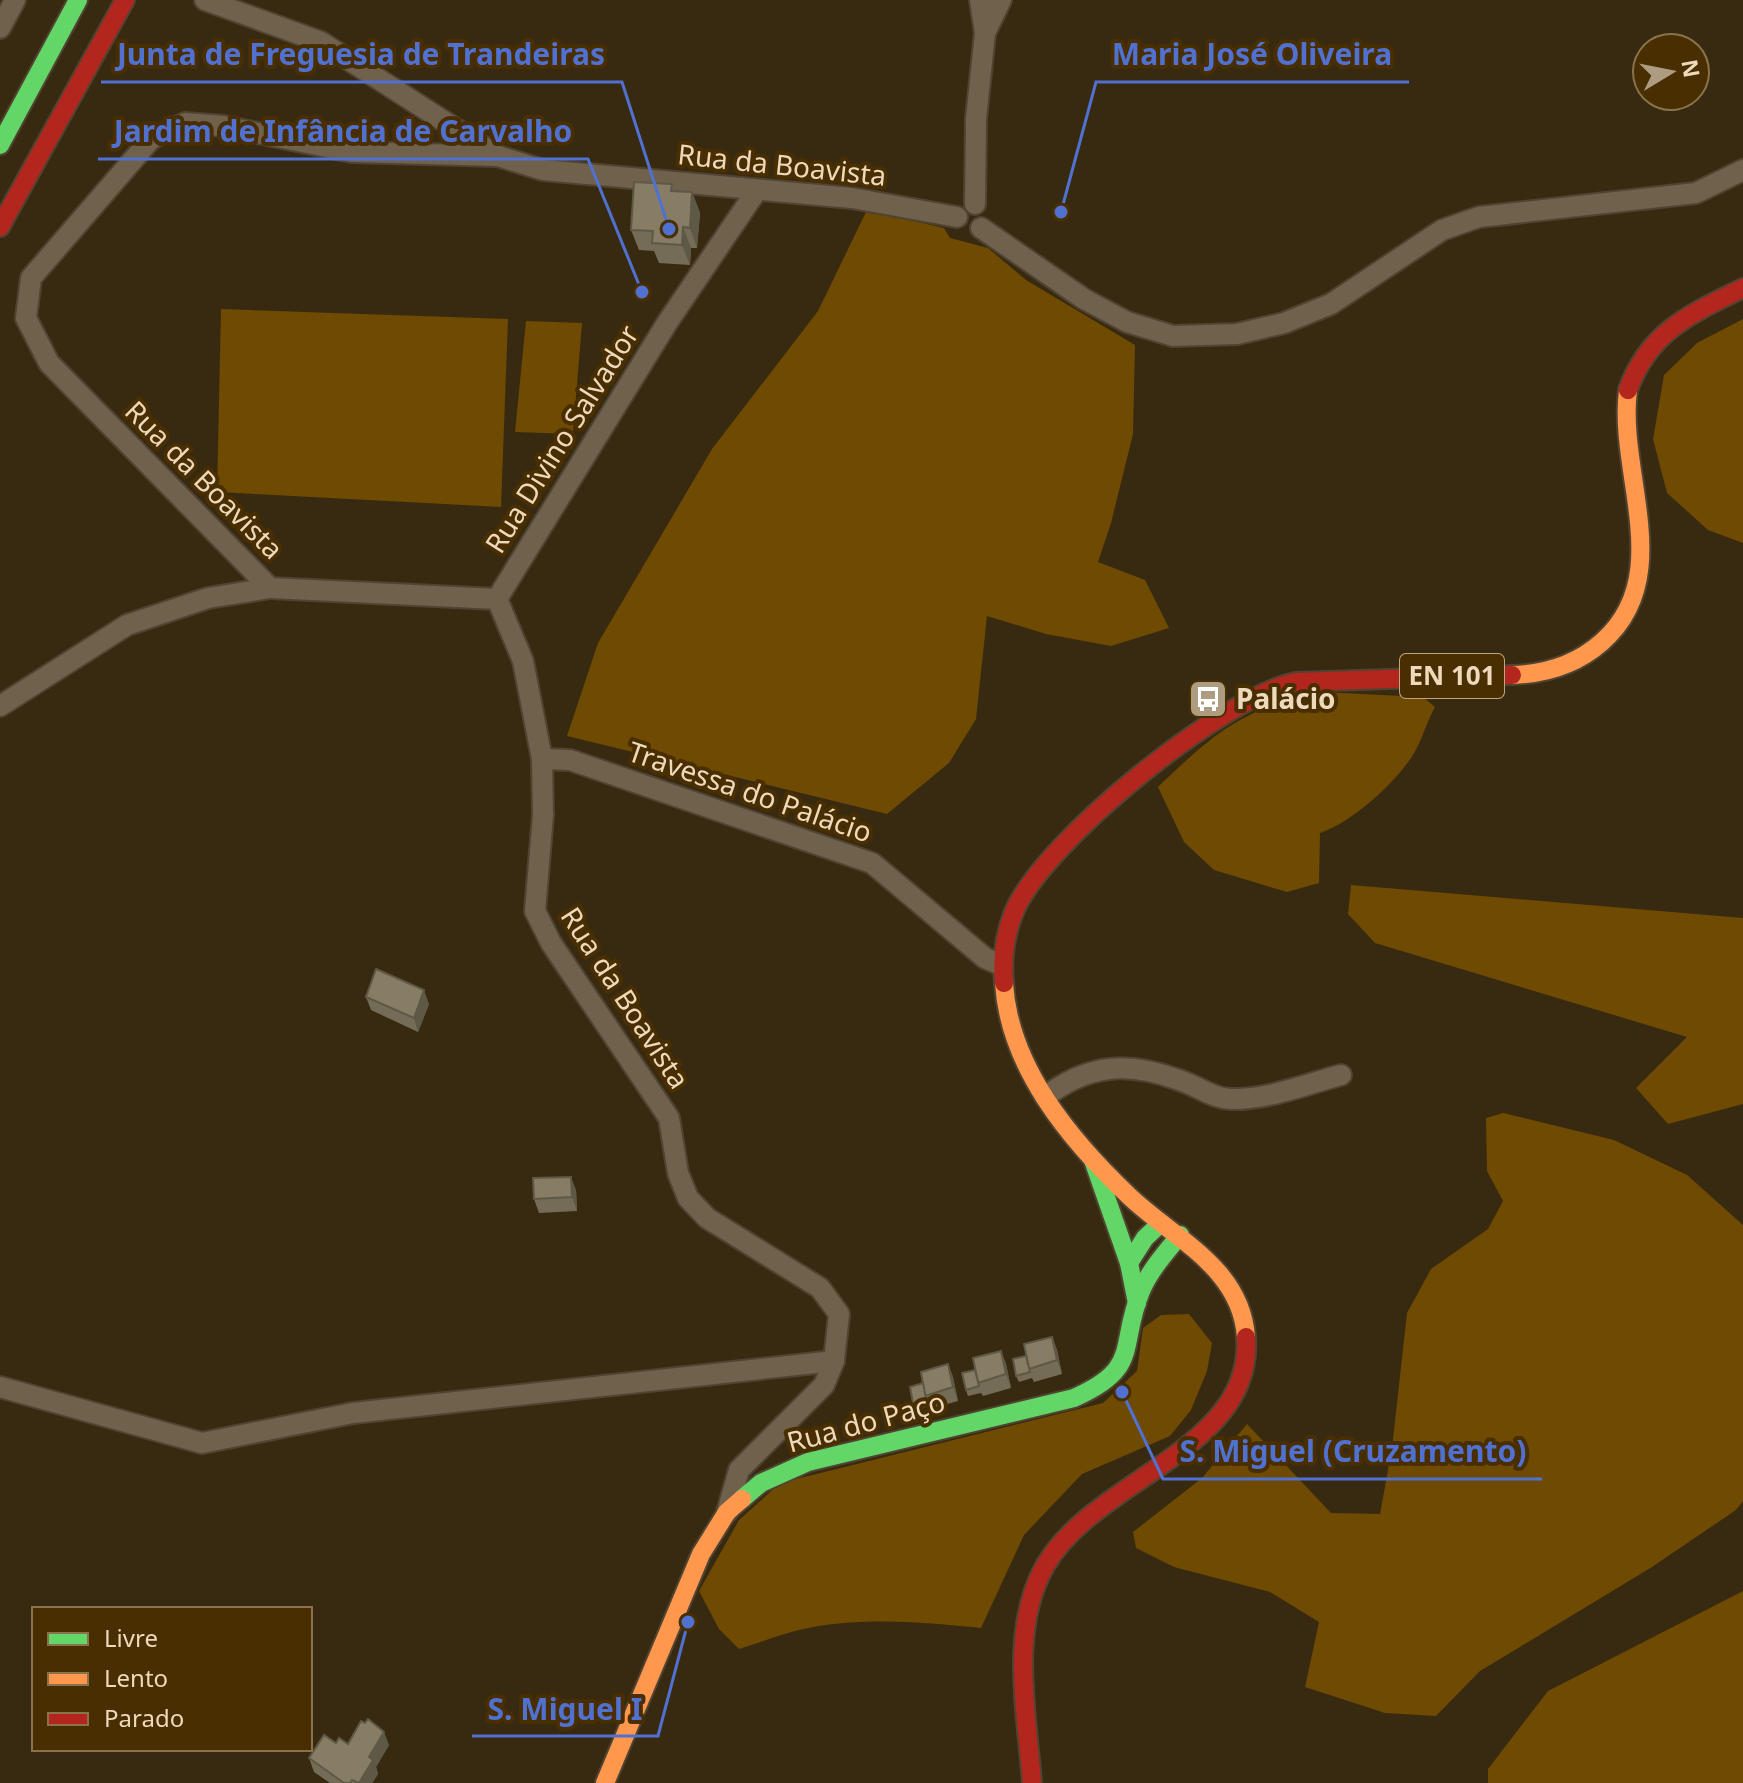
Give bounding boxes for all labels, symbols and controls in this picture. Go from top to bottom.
callout: Junta de Freguesia de Trandeiras [101,28,622,82]
callout: Maria José Oliveira [1096,28,1409,82]
north arrow [1631,32,1711,112]
text: Junta de Freguesia de Trandeiras [114,33,605,74]
text: Maria José Oliveira [1112,33,1392,74]
text: N [1675,57,1708,80]
callout: Jardim de Infância de Carvalho [98,105,588,159]
text: Jardim de Infância de Carvalho [111,110,572,151]
street label: Rua da Boavista [676,134,888,194]
street label: Rua Divino Salvador [476,317,647,560]
street label: Rua da Boavista [117,392,292,567]
road number: EN 101 [1400,654,1504,698]
bus stop icon: Palácio [1187,678,1229,720]
place label: Palácio [1236,679,1336,717]
street label: Travessa do Palácio [623,732,877,851]
street label: Rua da Boavista [553,899,699,1096]
street label: Rua do Paço [782,1382,949,1460]
callout: S. Miguel (Cruzamento) [1163,1425,1542,1479]
text: S. Miguel (Cruzamento) [1180,1430,1526,1471]
legend [32,1607,312,1751]
text: Livre [104,1621,158,1654]
text: Lento [104,1661,168,1694]
callout: S. Miguel I [472,1682,658,1736]
text: S. Miguel I [488,1688,642,1729]
text: Parado [104,1701,184,1734]

